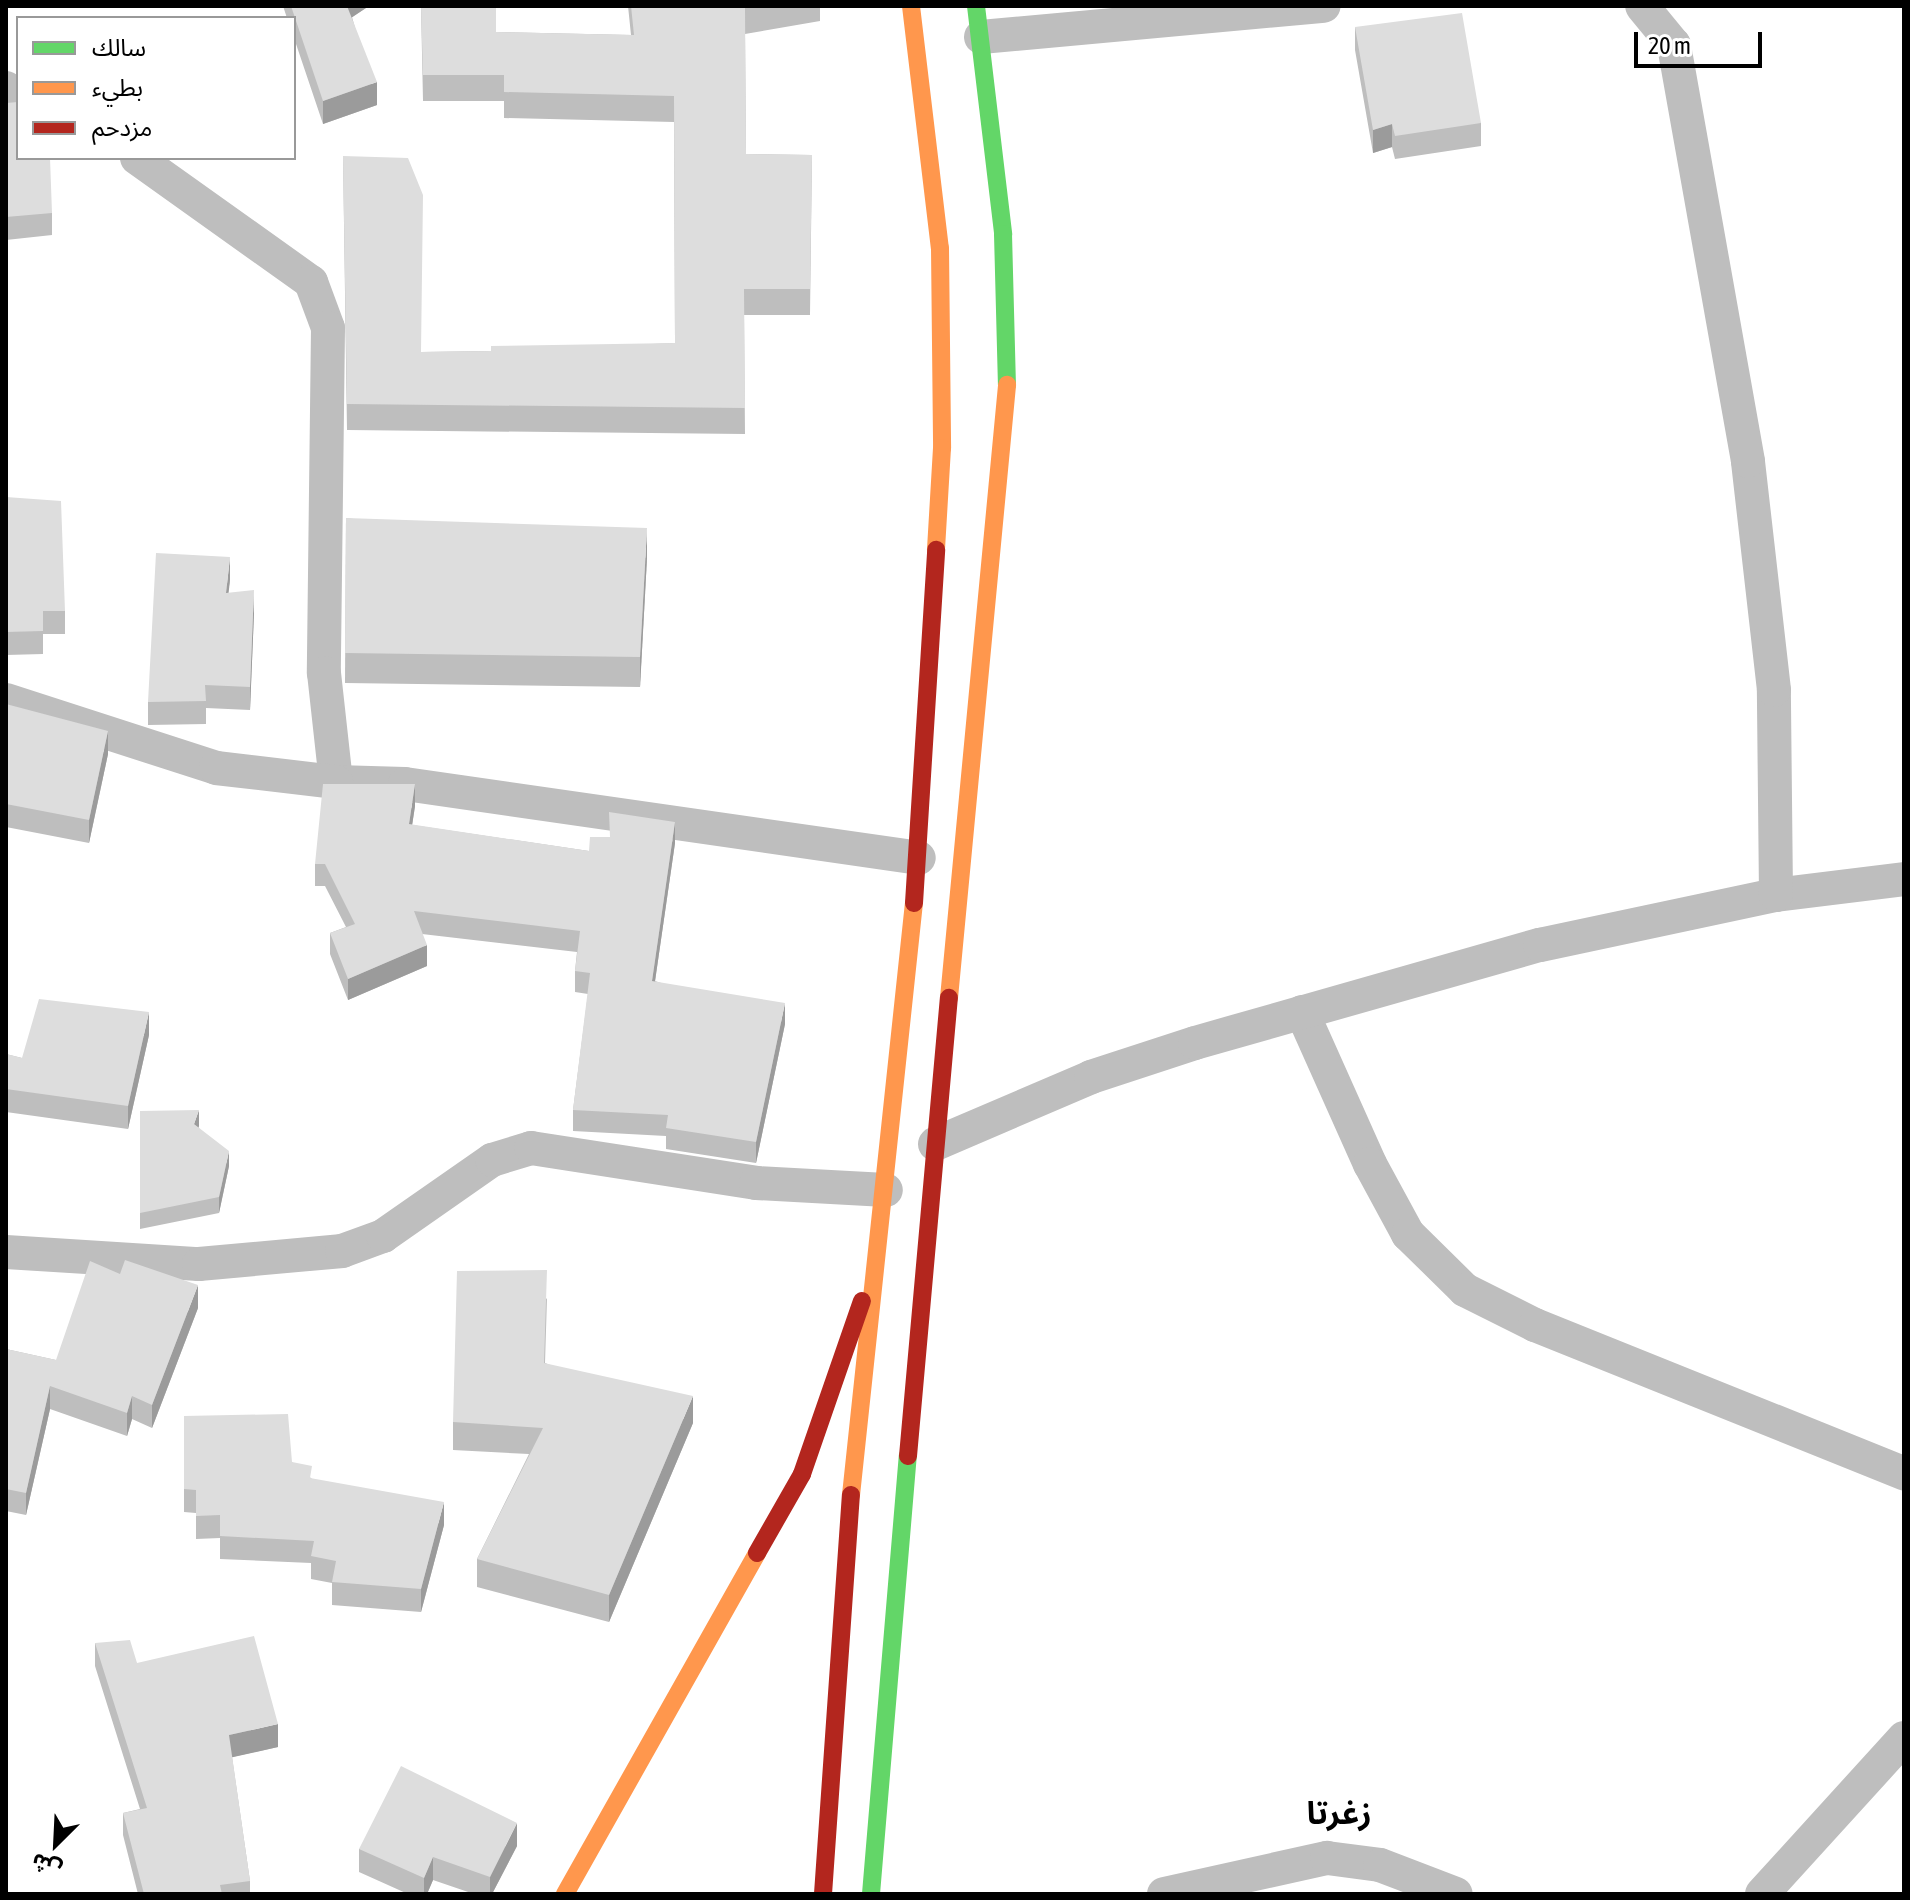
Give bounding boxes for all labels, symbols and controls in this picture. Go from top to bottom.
legend [16,16,296,160]
scale bar [1638,16,1766,66]
text: 20 m [1648,32,1691,59]
text: سالك [92,34,146,61]
text: بطيء [92,74,143,101]
text: مزدحم [92,114,152,141]
district label: زغرتا [1306,1794,1372,1832]
north arrow [16,1804,96,1884]
text: ش [27,1848,65,1884]

